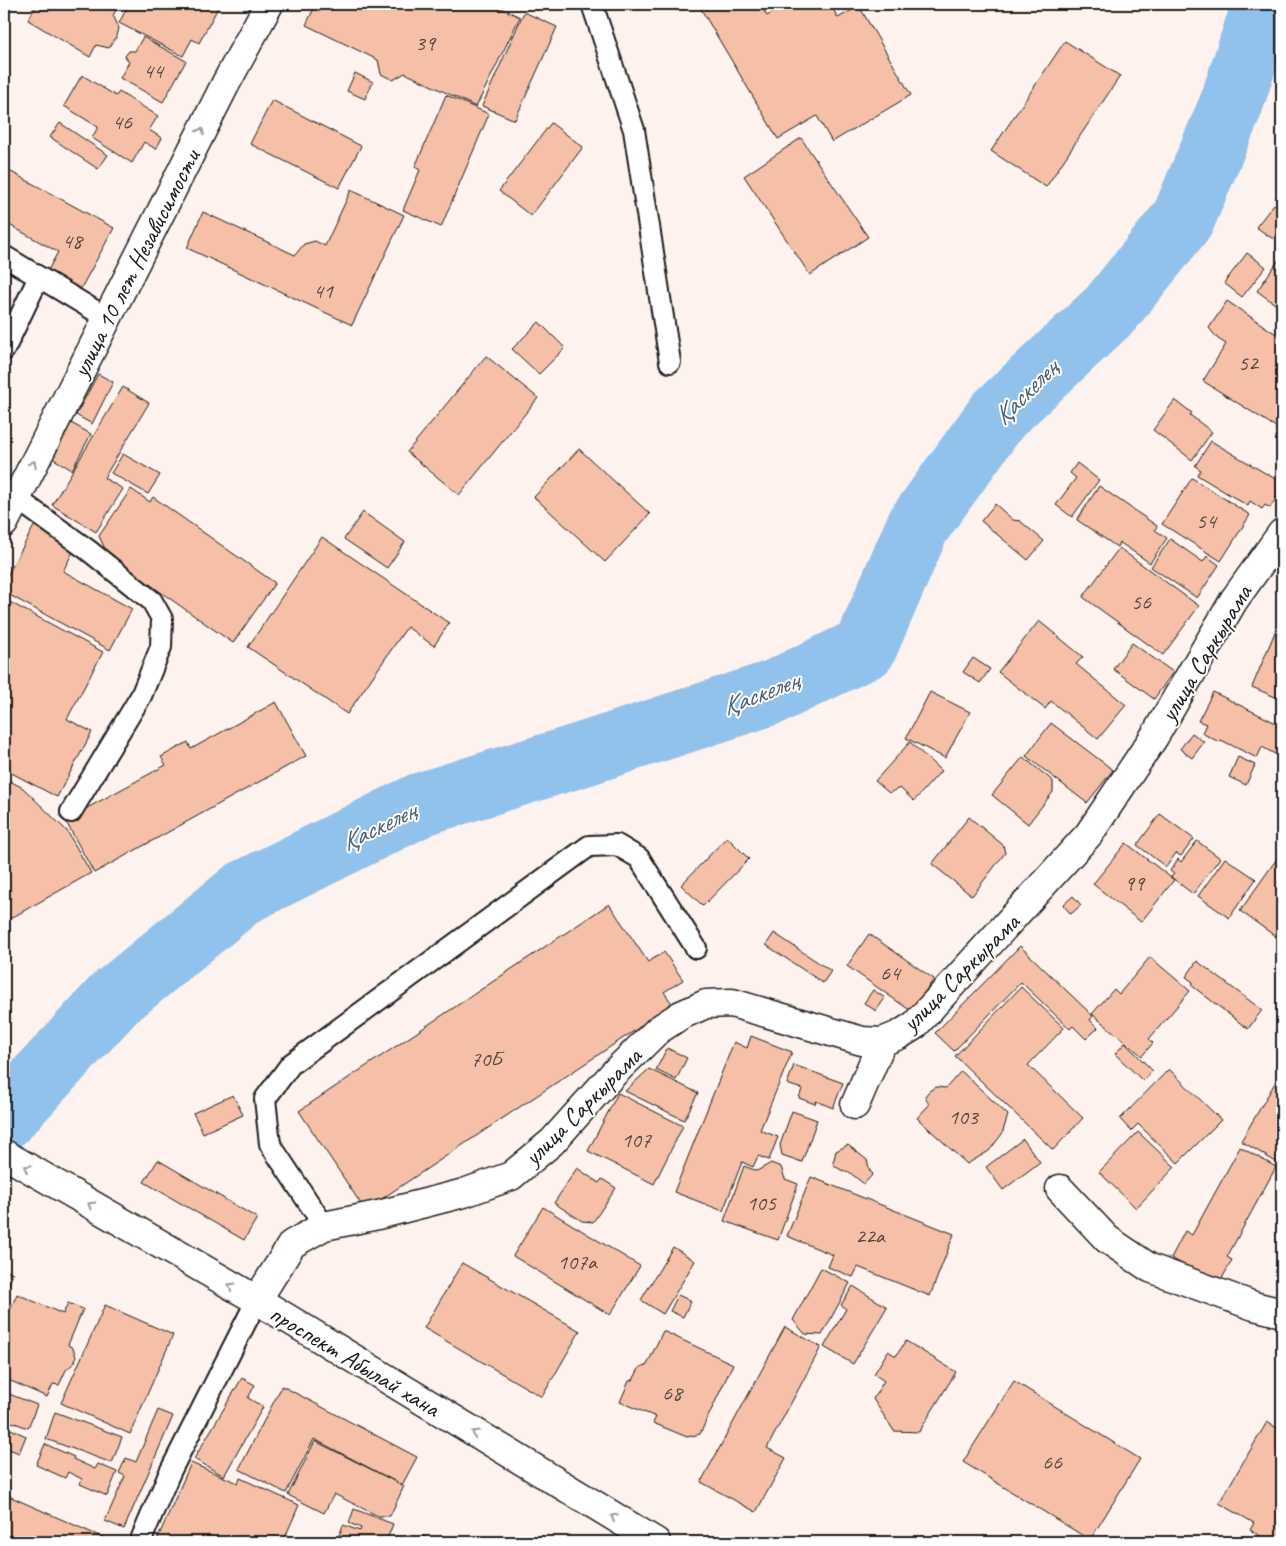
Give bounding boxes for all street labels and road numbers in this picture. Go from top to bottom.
street label: улица 10 лет Независимости [64,143,208,385]
street label: улица Саркырама [1151,578,1260,729]
street label: улица Саркырама [894,906,1028,1040]
street label: улица Саркырама [516,1040,650,1174]
street label: проспект Абылай хана [264,1297,447,1425]

